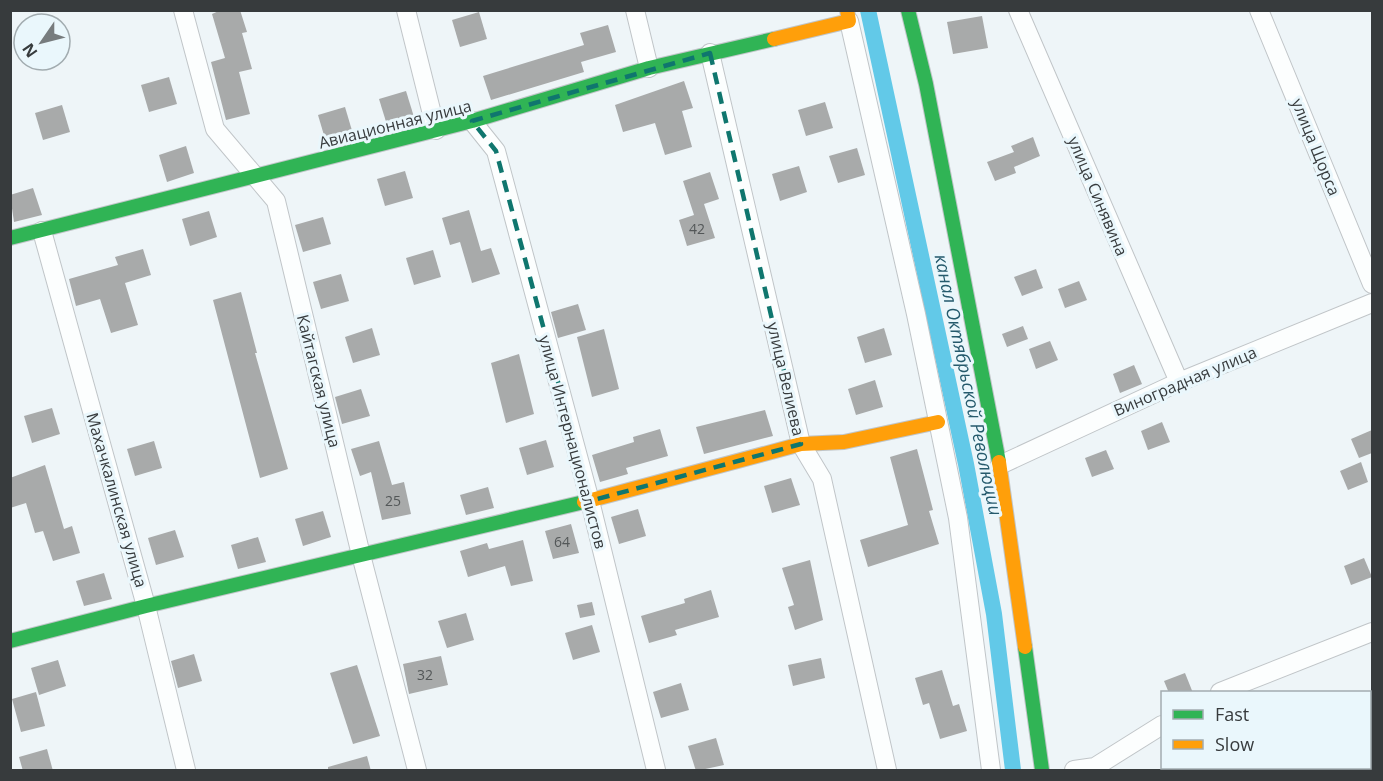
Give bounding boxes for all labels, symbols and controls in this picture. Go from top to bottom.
north arrow [12,12,72,72]
text: N [17,39,42,62]
street label: Авиационная улица [316,94,474,154]
street label: улица Щорса [1287,95,1345,199]
street label: улица Синявина [1063,133,1133,259]
house number: 42 [689,219,705,238]
water label: канал Октябрьской Революции [930,252,1008,518]
street label: Кайтагская улица [292,312,346,450]
street label: улица Велиева [762,320,810,438]
street label: улица Интернационалистов [534,333,612,551]
street label: Виноградная улица [1110,341,1260,421]
street label: Махачкалинская улица [81,410,153,590]
house number: 25 [385,491,401,510]
house number: 64 [554,532,570,551]
house number: 32 [417,665,433,684]
legend [1161,691,1371,769]
text: Fast [1215,702,1249,726]
text: Slow [1215,732,1254,756]

